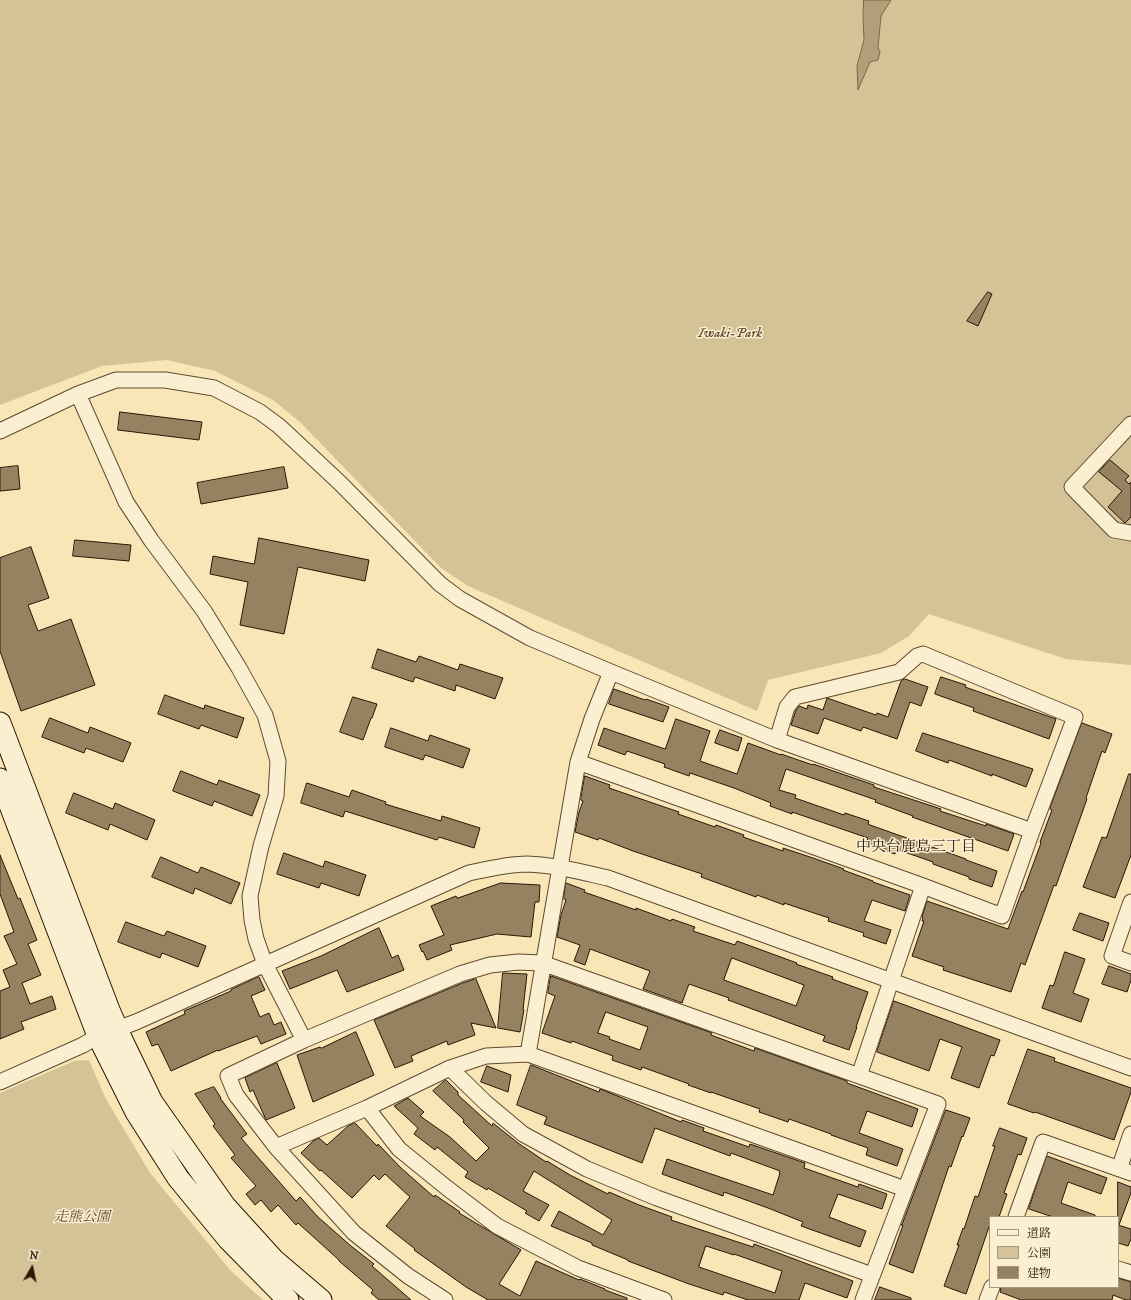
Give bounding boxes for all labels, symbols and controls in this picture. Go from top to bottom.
park label: Iwaki-Park [698,326,762,342]
district label: 中央台鹿島三丁目 [856,839,976,857]
park label: 走熊公園 [54,1210,110,1226]
legend [989,1216,1119,1288]
text: 道路 [1027,1226,1051,1241]
text: 公園 [1027,1246,1051,1261]
north arrow [12,1248,52,1288]
text: N [28,1249,39,1264]
text: 建物 [1027,1266,1051,1281]

